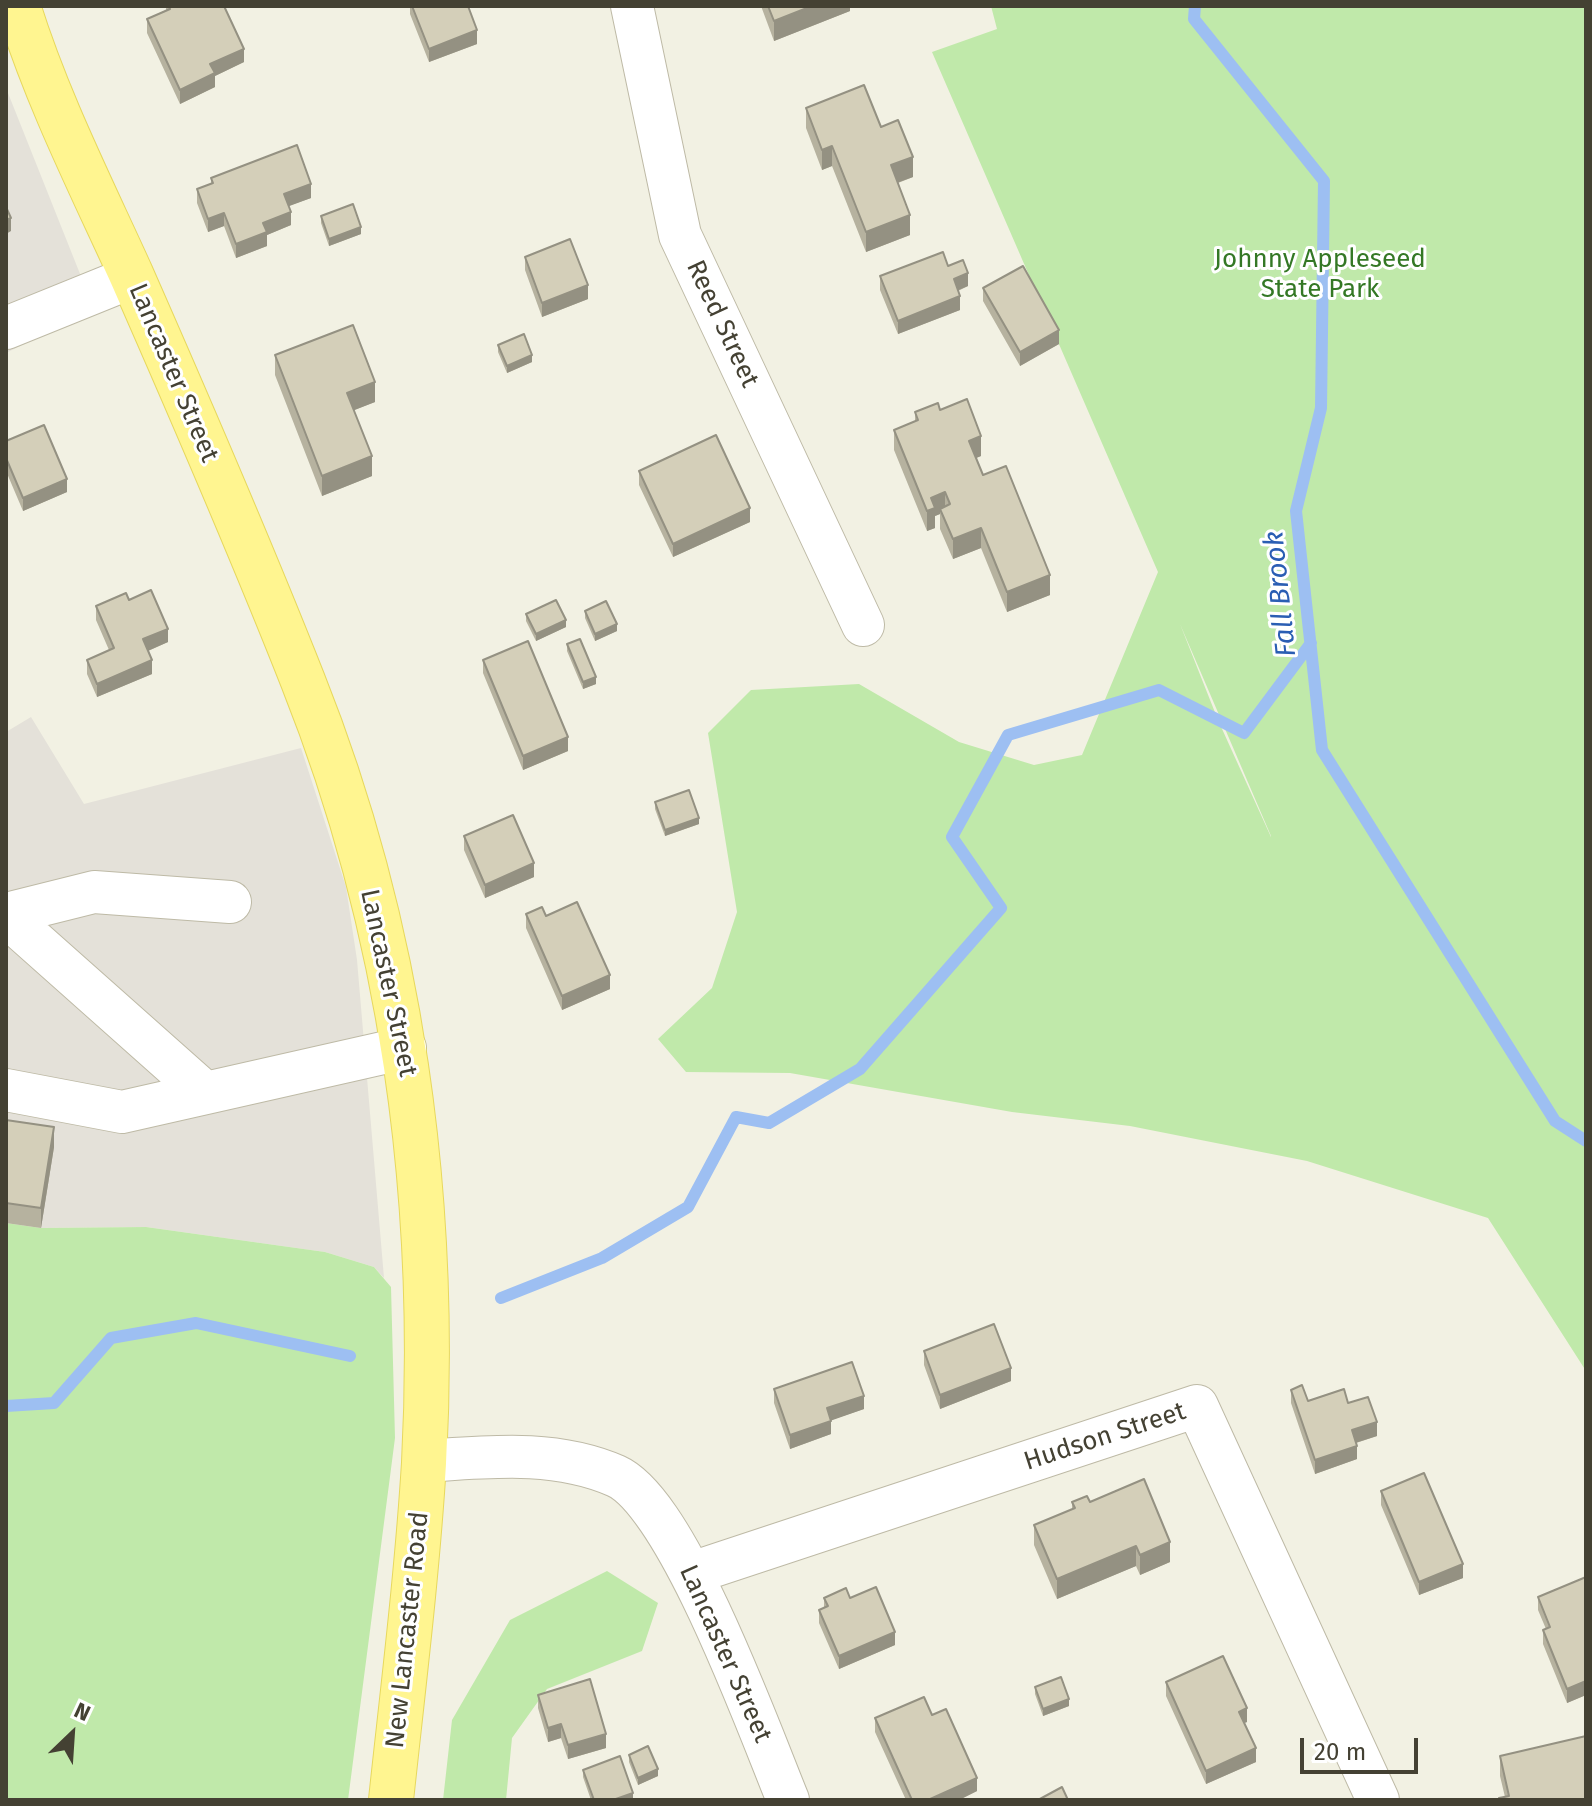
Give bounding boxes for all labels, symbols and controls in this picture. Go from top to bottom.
park label: Johnny Appleseed State Park [1214,244,1426,306]
street label: Reed Street [679,255,765,393]
street label: Lancaster Street [121,279,225,467]
water label: Fall Brook [1258,529,1304,659]
street label: Lancaster Street [353,886,423,1080]
street label: Hudson Street [1020,1396,1190,1478]
street label: New Lancaster Road [380,1510,436,1750]
street label: Lancaster Street [672,1560,778,1748]
north arrow [32,1694,112,1774]
text: N [70,1696,95,1727]
scale bar [1304,1722,1422,1772]
text: 20 m [1314,1738,1366,1766]

